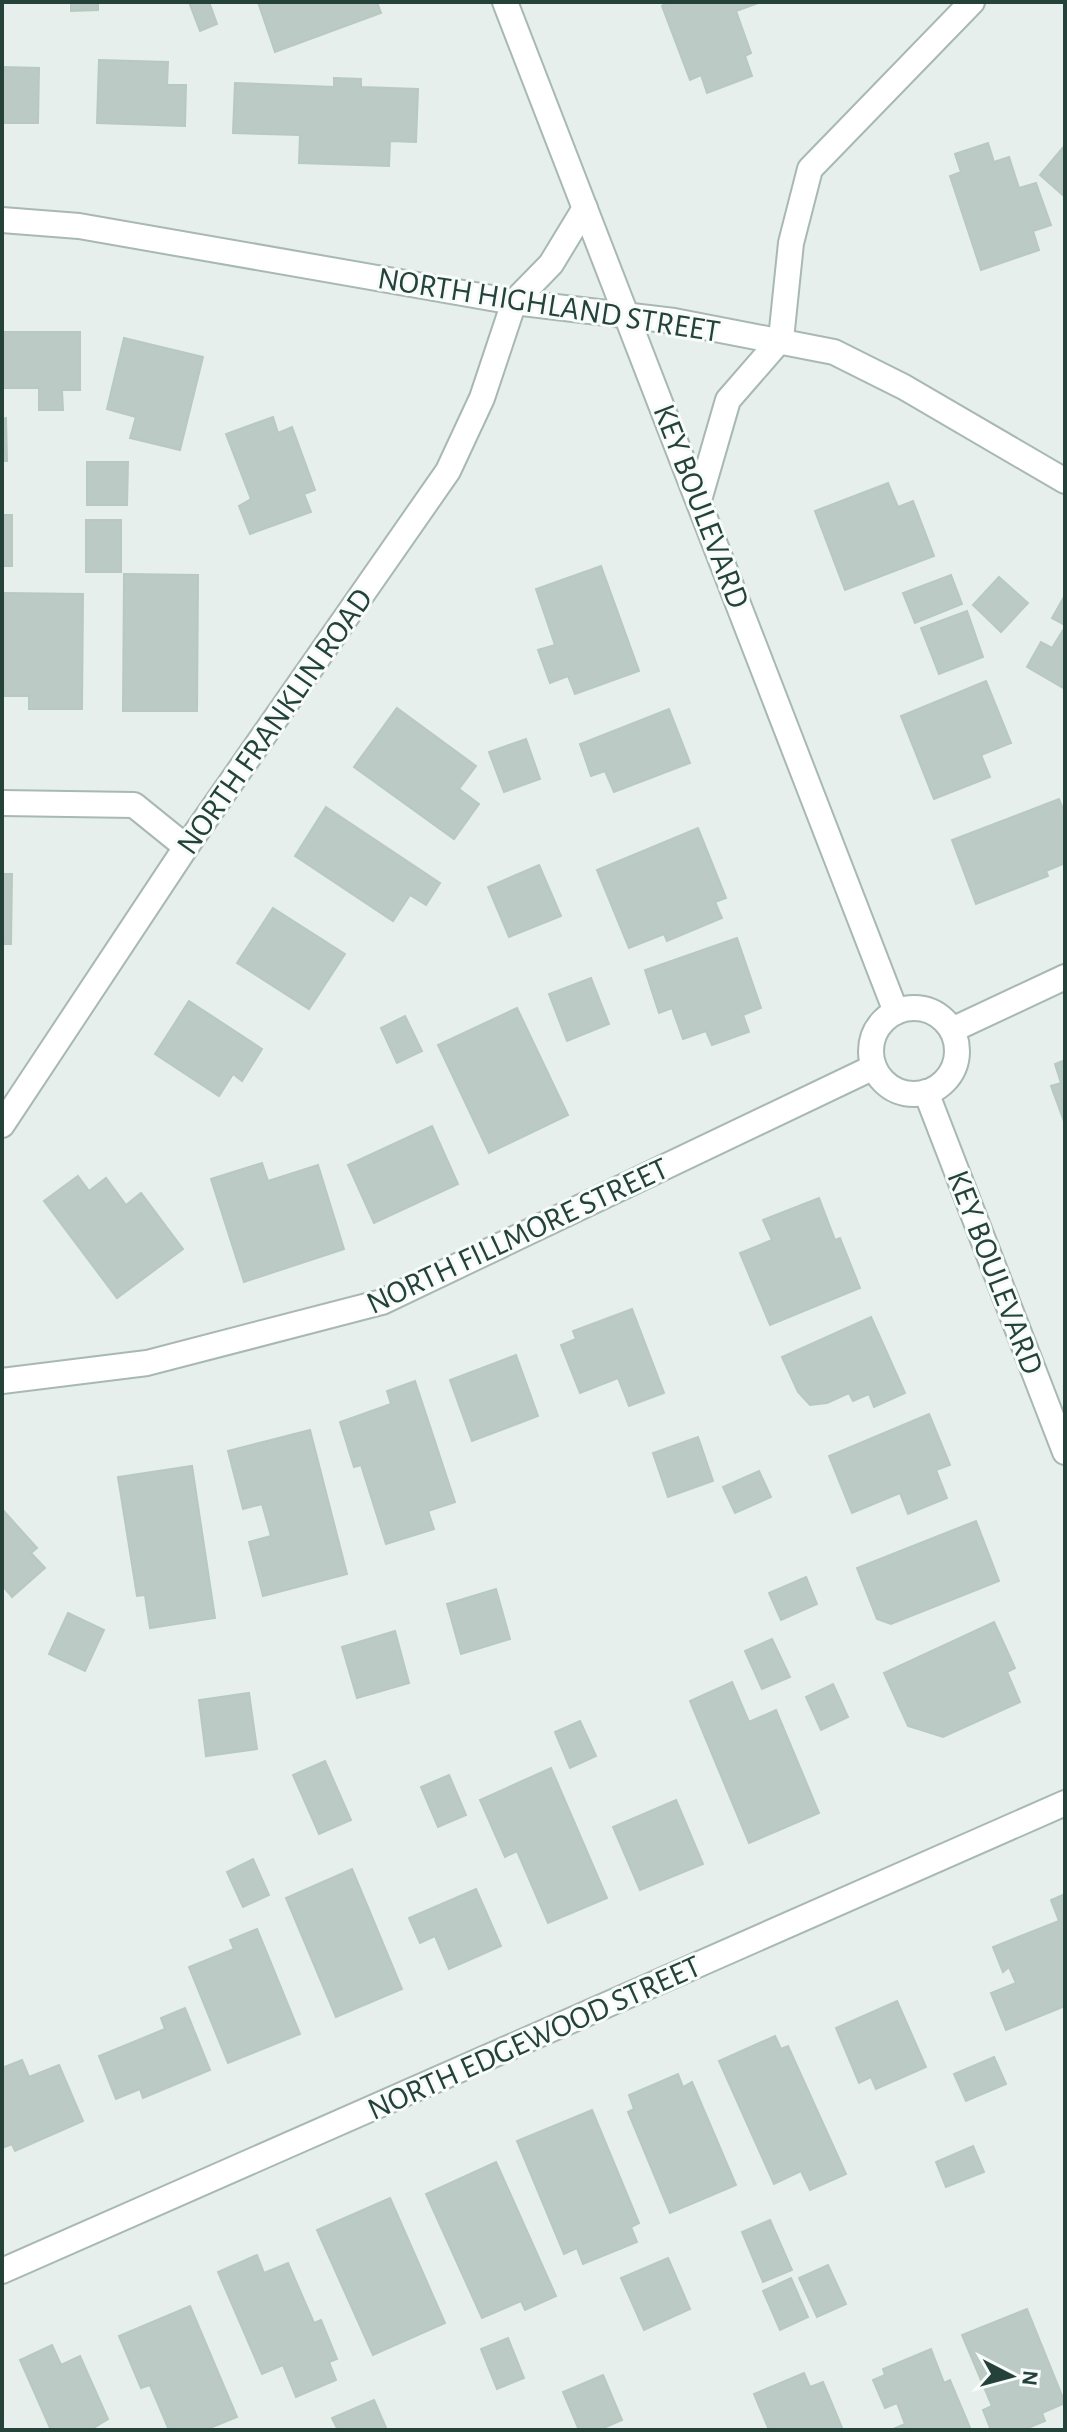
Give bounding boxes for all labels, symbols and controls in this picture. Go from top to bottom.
street label: NORTH HIGHLAND STREET [375,262,723,348]
street label: KEY BOULEVARD [647,400,755,613]
street label: NORTH FRANKLIN ROAD [171,583,379,860]
street label: NORTH FILLMORE STREET [362,1152,673,1320]
street label: KEY BOULEVARD [941,1166,1049,1379]
street label: NORTH EDGEWOOD STREET [363,1950,706,2126]
north arrow [971,2336,1051,2416]
text: N [1018,2369,1042,2387]

